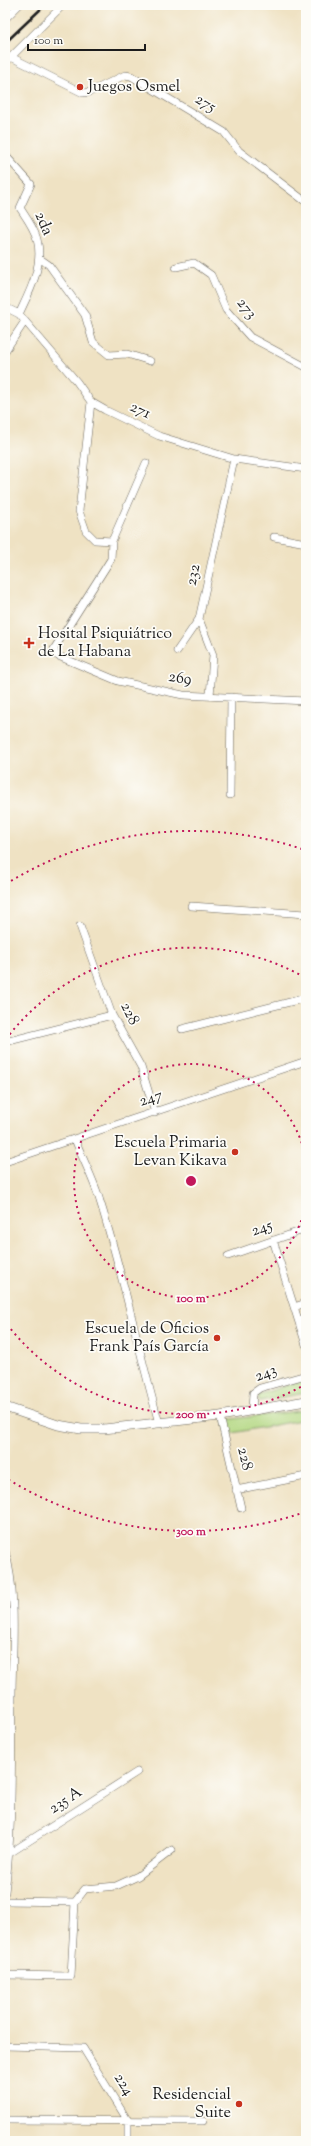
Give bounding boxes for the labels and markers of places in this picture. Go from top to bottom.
place label: Juegos Osmel [87,76,181,99]
marker: Juegos Osmel [75,82,85,92]
place label: Hosital Psiquiátrico de La Habana [38,623,172,664]
marker: Hosital Psiquiátrico de La Habana [23,637,35,649]
place label: Escuela Primaria Levan Kikava [114,1132,228,1173]
marker: Escuela Primaria Levan Kikava [230,1147,240,1157]
centre of rings [184,1174,198,1188]
place label: Escuela de Oficios Frank País García [85,1318,210,1359]
marker: Escuela de Oficios Frank País García [212,1333,222,1343]
place label: Residencial Suite [153,2084,232,2125]
marker: Residencial Suite [234,2099,244,2109]

